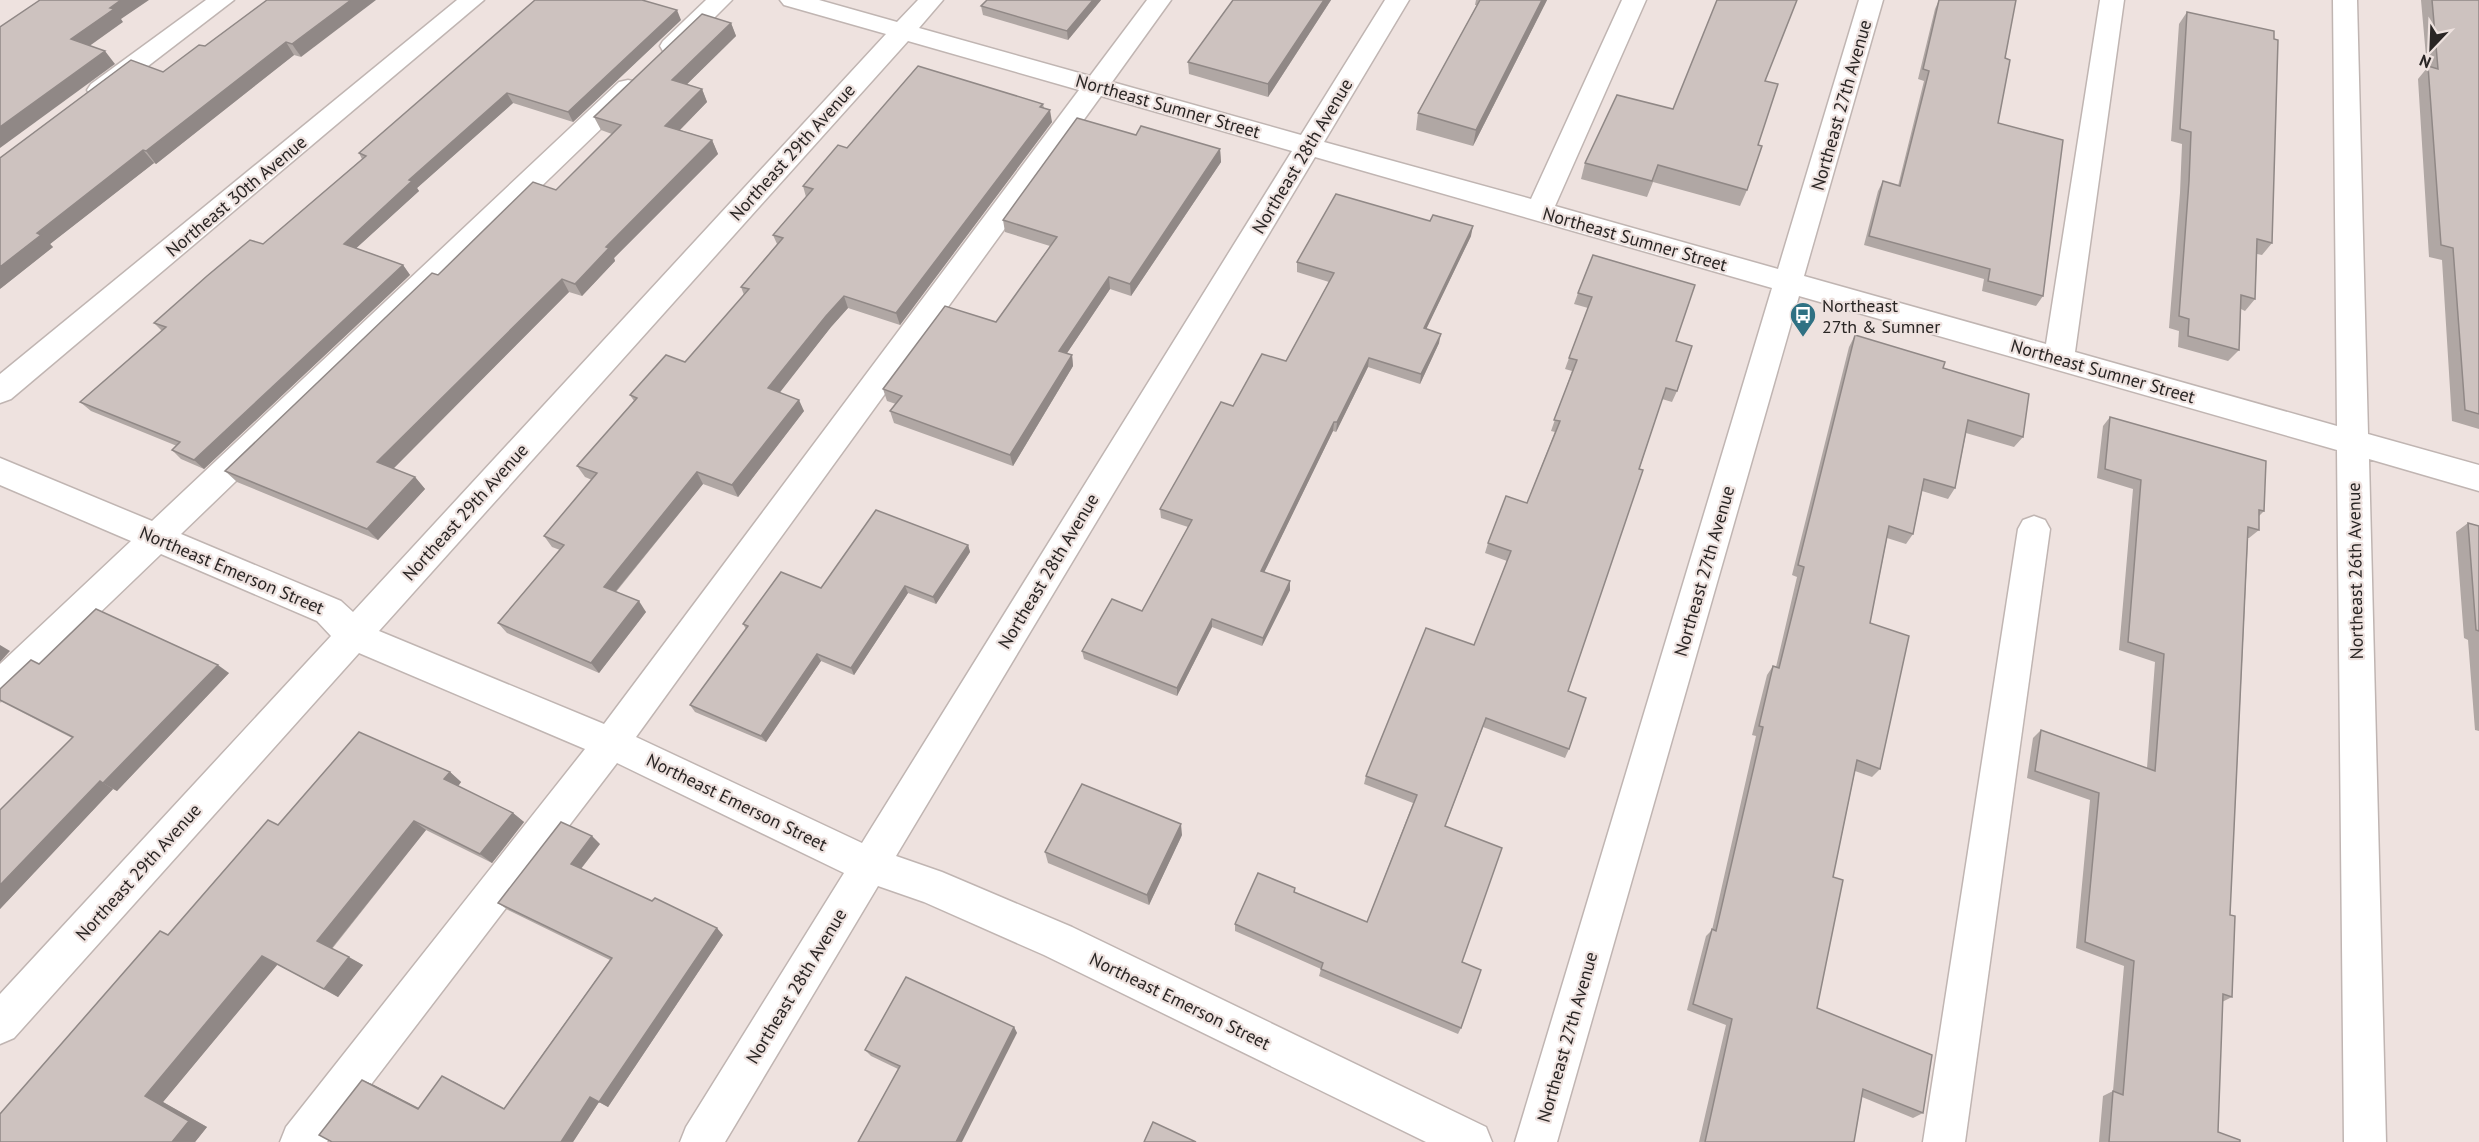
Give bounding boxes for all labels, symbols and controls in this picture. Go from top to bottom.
street label: Northeast 27th Avenue [1806,17,1876,193]
north arrow [2401,18,2461,78]
text: N [2416,51,2434,73]
street label: Northeast Sumner Street [1073,69,1263,143]
street label: Northeast 28th Avenue [1247,74,1357,238]
street label: Northeast 29th Avenue [724,79,860,225]
street label: Northeast 30th Avenue [161,130,311,262]
street label: Northeast Sumner Street [1540,202,1730,276]
place label: Northeast 27th & Sumner [1822,294,1940,338]
bus stop icon: Northeast 27th & Sumner [1788,300,1818,338]
street label: Northeast Sumner Street [2008,334,2198,408]
street label: Northeast 29th Avenue [397,439,533,585]
street label: Northeast 26th Avenue [2342,482,2368,660]
street label: Northeast 27th Avenue [1669,483,1739,659]
street label: Northeast 28th Avenue [993,489,1103,653]
street label: Northeast Emerson Street [136,521,328,619]
street label: Northeast Emerson Street [643,748,831,856]
street label: Northeast 29th Avenue [70,799,206,945]
street label: Northeast 28th Avenue [741,904,851,1068]
street label: Northeast Emerson Street [1086,947,1274,1055]
street label: Northeast 27th Avenue [1532,949,1602,1125]

